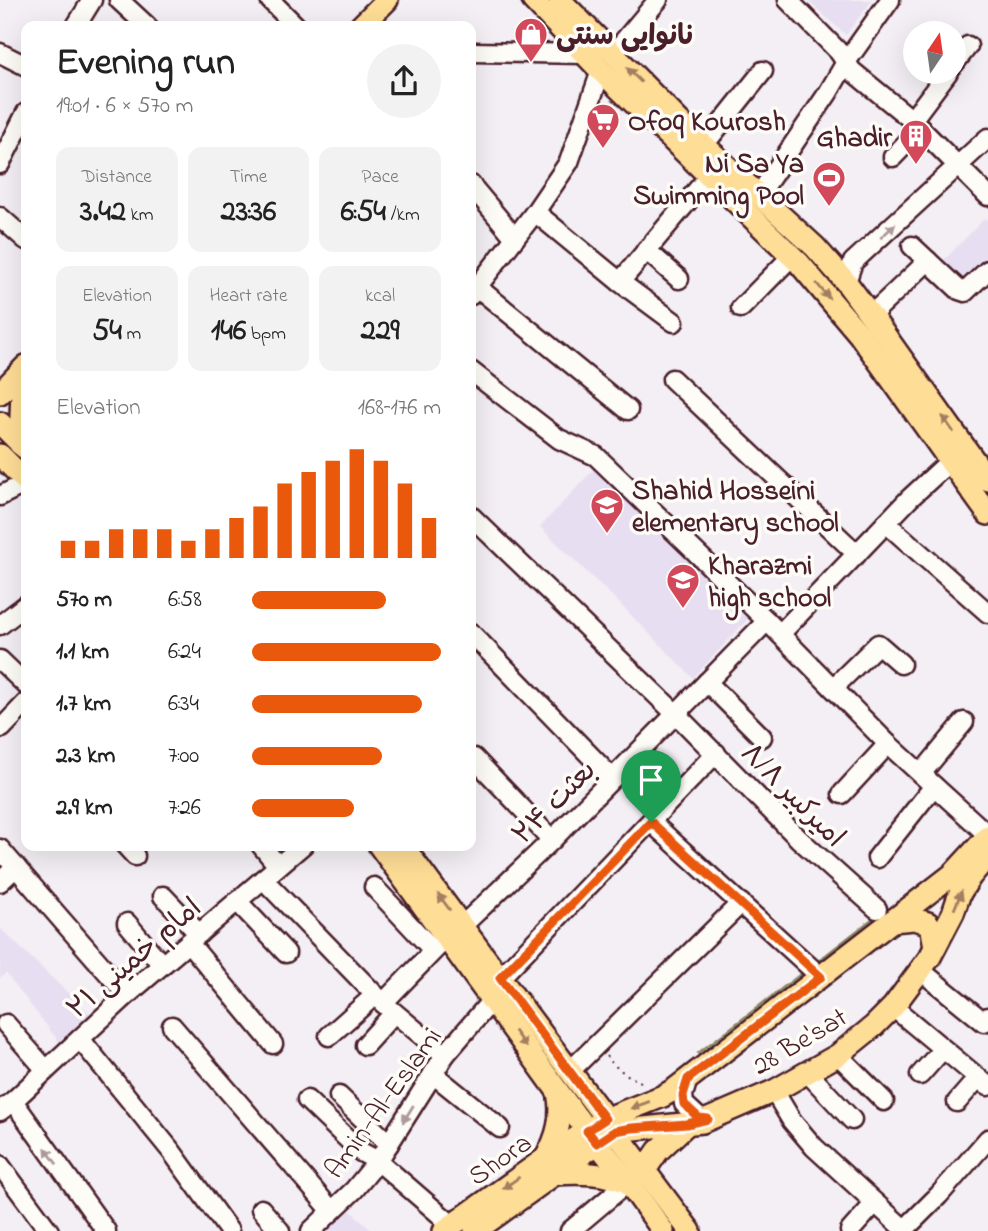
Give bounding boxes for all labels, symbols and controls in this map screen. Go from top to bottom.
shop icon: نانوایی سنتی [512,15,550,64]
place label: نانوایی سنتی [556,17,695,58]
north arrow [903,21,966,84]
map controls [903,21,966,84]
text: Evening run [56,36,235,92]
button: share [367,44,441,118]
one-way arrow [625,66,642,83]
text: 19:01 · 6 × 570 m [56,90,193,123]
supermarket icon: Ofoq Kourosh [584,101,622,150]
place label: Ofoq Kourosh [628,103,786,144]
building icon: Ghadir [897,117,935,166]
place label: Ghadir [817,119,893,160]
place label: Ni Sa Ya Swimming Pool [633,145,804,219]
sports icon: Ni Sa Ya Swimming Pool [810,159,848,208]
text: Distance [82,164,152,191]
text: Time [230,164,267,191]
text: Pace [362,164,399,191]
text: 3.42 [80,191,126,235]
text: 23:36 [221,191,276,235]
text: 6:54 [341,191,386,235]
text: km [126,202,154,229]
text: /km [386,202,420,229]
one-way arrow [879,223,896,239]
one-way arrow [815,282,831,300]
text: Elevation [82,283,152,310]
text: Heart rate [210,283,287,310]
text: kcal [365,283,395,310]
text: 54 [92,310,122,354]
text: 146 [211,310,246,354]
text: 229 [361,310,400,354]
text: m [122,321,141,348]
text: bpm [246,321,286,348]
text: Elevation [56,392,141,425]
text: 168–176 m [358,392,441,425]
one-way arrow [942,415,956,433]
place label: Shahid Hosseini elementary school [632,472,839,545]
school or university icon: Shahid Hosseini elementary school [588,486,626,535]
place label: Kharazmi high school [708,547,831,621]
school or university icon: Kharazmi high school [664,561,702,610]
text: 570 m [56,584,112,617]
text: 6:58 [168,584,202,617]
text: 1.1 km [56,636,109,669]
text: 6:24 [168,636,201,669]
text: 1.7 km [56,688,111,721]
text: 6:34 [168,688,199,721]
street label: امیرکبیر ۸/۸ [730,735,853,858]
text: 2.3 km [56,740,115,773]
text: 7:00 [168,740,199,773]
pin [621,750,681,822]
street label: بعثت ۲۴ [504,752,607,855]
icon: arrive [632,761,670,799]
text: 2.9 km [56,792,113,825]
text: 7:26 [168,792,201,825]
street label: امام خمینی ۲۱ [59,889,212,1030]
one-way arrow [953,889,964,910]
one-way arrow [437,893,451,911]
street label: 28 Be'sat [745,999,856,1087]
street label: Amin-Al-Eslami [316,1020,454,1188]
one-way arrow [513,1030,527,1048]
one-way arrow [629,1100,650,1111]
one-way arrow [402,1104,414,1123]
street label: Shora [461,1124,541,1198]
one-way arrow [45,1147,59,1165]
one-way arrow [502,1176,520,1190]

